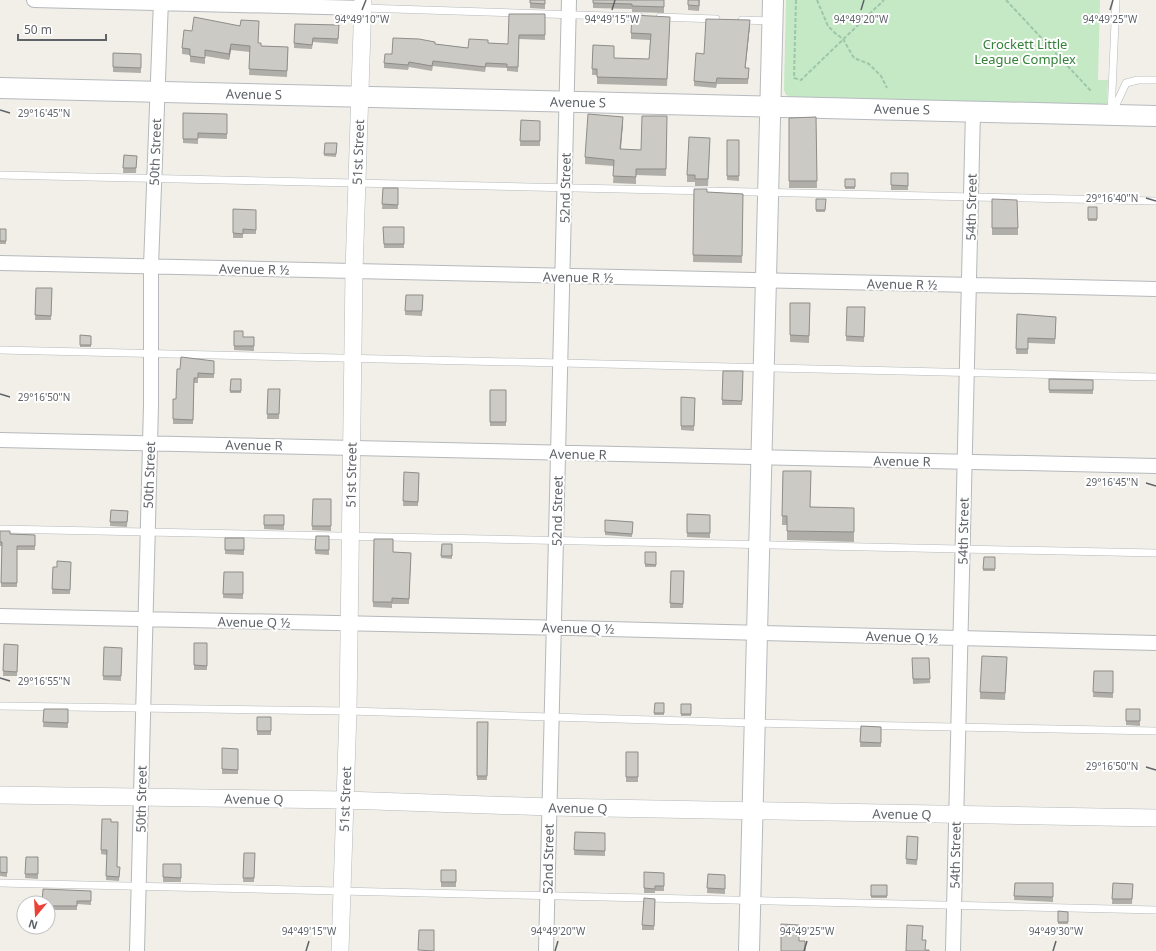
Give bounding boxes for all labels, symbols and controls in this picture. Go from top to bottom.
text: 94°49'10"W [335,12,390,26]
text: 94°49'15"W [585,12,640,26]
text: 94°49'20"W [834,12,889,26]
text: 94°49'25"W [1083,12,1138,26]
scale bar [18,16,106,42]
text: 50 m [24,21,52,38]
park label: Crockett Little League Complex [974,35,1076,68]
street label: Avenue S [226,85,282,103]
street label: Avenue S [550,93,606,111]
street label: Avenue S [874,100,930,118]
text: 29°16'45"N [18,106,70,120]
street label: 50th Street [145,118,165,186]
street label: 51st Street [348,119,368,185]
street label: 52nd Street [555,152,575,223]
street label: 54th Street [961,173,981,241]
text: 29°16'40"N [1086,191,1138,205]
street label: Avenue R ½ [219,259,289,279]
street label: Avenue R ½ [543,267,613,287]
street label: Avenue R ½ [867,274,937,294]
text: 29°16'50"N [18,390,70,404]
street label: Avenue R [225,436,283,454]
street label: 50th Street [139,441,159,509]
street label: 51st Street [341,442,361,508]
street label: Avenue R [549,445,607,463]
street label: Avenue R [873,452,931,470]
street label: 52nd Street [547,475,567,546]
text: 29°16'45"N [1086,475,1138,489]
street label: 54th Street [953,497,973,565]
street label: Avenue Q ½ [218,612,290,632]
street label: Avenue Q ½ [542,618,614,638]
street label: Avenue Q ½ [865,627,939,647]
text: 29°16'55"N [18,674,70,688]
text: 29°16'50"N [1086,759,1138,773]
street label: 50th Street [131,765,151,833]
street label: 51st Street [335,766,355,832]
street label: Avenue Q [224,789,284,809]
street label: Avenue Q [548,798,608,818]
street label: Avenue Q [872,804,932,824]
street label: 54th Street [945,821,965,889]
street label: 52nd Street [538,823,558,894]
north arrow [16,895,56,935]
text: N [26,916,39,934]
text: 94°49'15"W [282,924,337,938]
text: 94°49'20"W [531,924,586,938]
text: 94°49'25"W [780,924,835,938]
text: 94°49'30"W [1029,924,1084,938]

